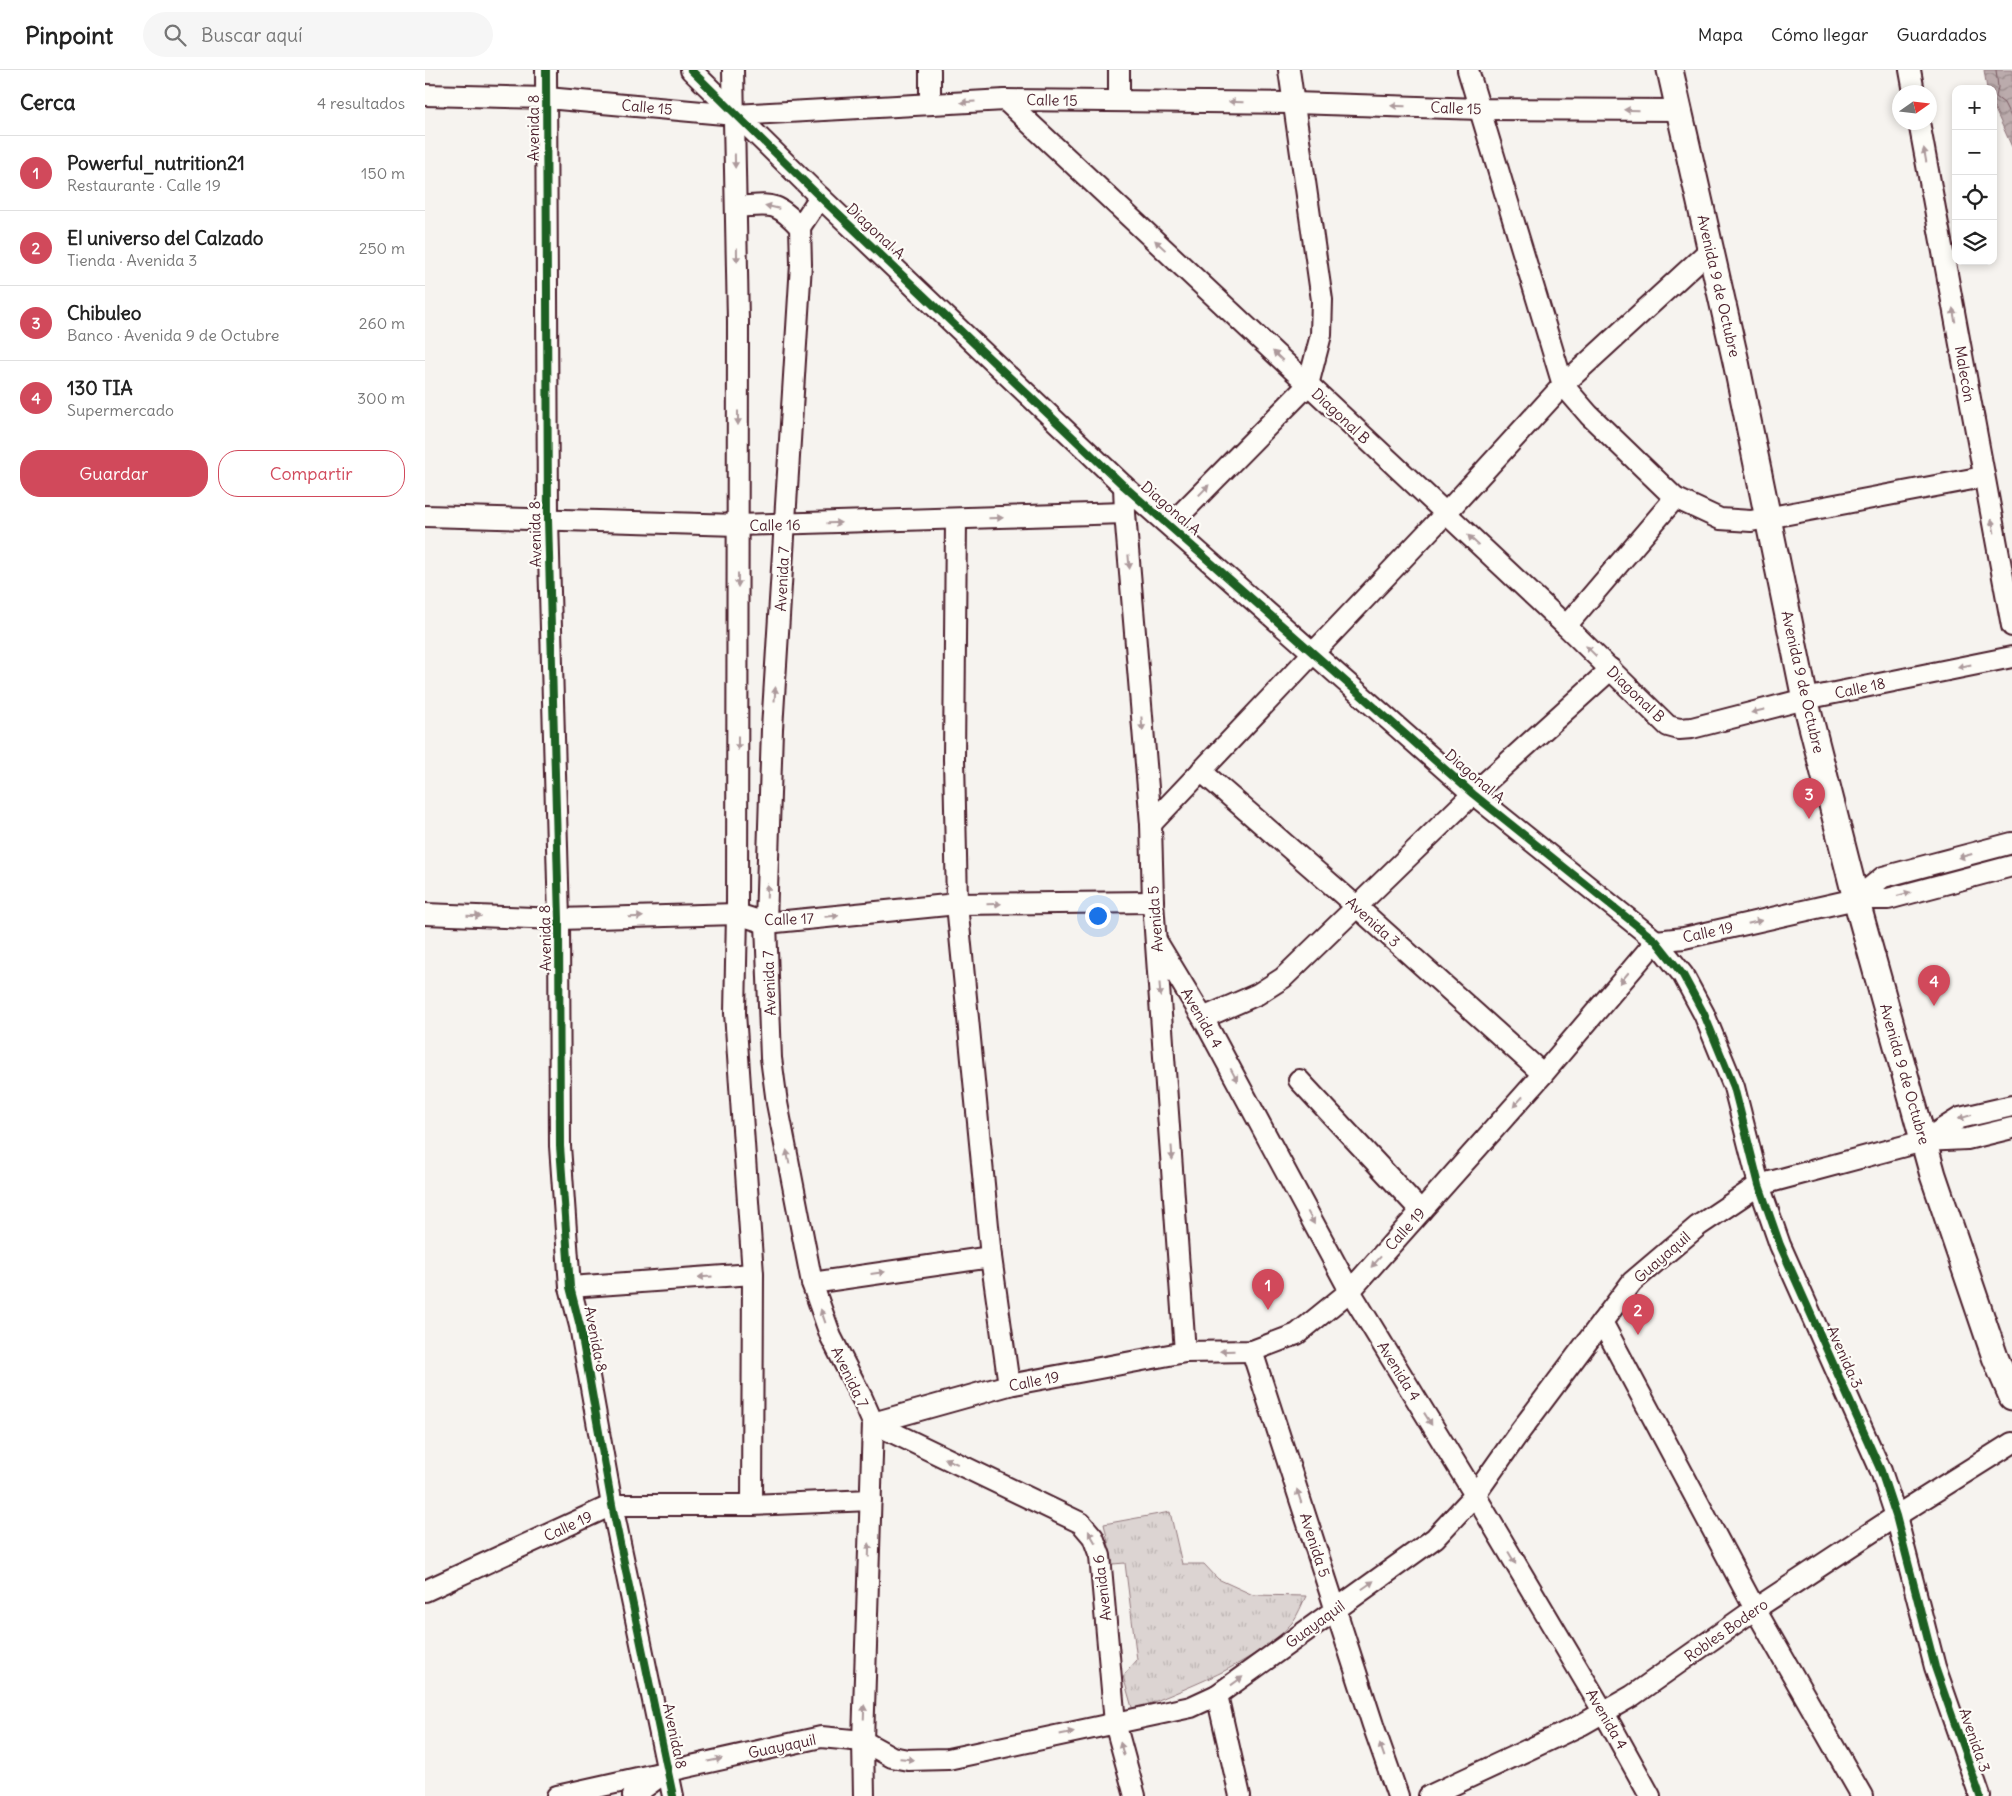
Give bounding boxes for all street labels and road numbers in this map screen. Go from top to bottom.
street label: Calle 15 [1026,90,1078,110]
street label: Avenida 8 [524,95,543,161]
street label: Calle 15 [621,95,673,119]
street label: Calle 15 [1430,98,1482,118]
street label: Diagonal A [843,199,909,263]
street label: Avenida 9 de Octubre [1693,213,1745,359]
street label: Malecón [1951,344,1979,404]
street label: Diagonal B [1308,384,1374,448]
street label: Diagonal A [1137,477,1205,539]
street label: Avenida 8 [525,501,545,567]
street label: Calle 16 [749,515,801,535]
street label: Avenida 7 [771,546,793,612]
street label: Avenida 9 de Octubre [1777,609,1829,755]
street label: Diagonal B [1603,662,1669,726]
street label: Calle 18 [1833,673,1887,703]
street label: Diagonal A [1441,745,1509,807]
street label: Avenida 5 [1143,885,1167,953]
street label: Avenida 3 [1342,893,1404,951]
street label: Avenida 8 [535,905,555,971]
street label: Calle 17 [764,909,814,929]
street label: Calle 19 [1681,917,1735,947]
street label: Avenida 7 [758,950,780,1016]
street label: Avenida 4 [1177,984,1227,1052]
street label: Avenida 9 de Octubre [1876,1001,1934,1147]
street label: Calle 19 [1381,1204,1429,1254]
street label: Guayaquil [1630,1227,1694,1287]
street label: Avenida 8 [580,1305,612,1373]
street label: Avenida 3 [1823,1323,1867,1391]
street label: Avenida 4 [1373,1338,1425,1405]
street label: Avenida 7 [827,1344,873,1410]
street label: Calle 19 [1007,1367,1061,1395]
street label: Calle 19 [541,1507,595,1545]
street label: Avenida 5 [1296,1510,1334,1580]
street label: Avenida 6 [1089,1554,1115,1622]
street label: Robles Bodero [1681,1594,1771,1666]
street label: Guayaquil [1282,1596,1348,1652]
street label: Avenida 4 [1582,1685,1632,1753]
street label: Avenida 8 [659,1701,691,1771]
street label: Avenida 3 [1955,1706,1995,1774]
street label: Guayaquil [746,1730,818,1762]

